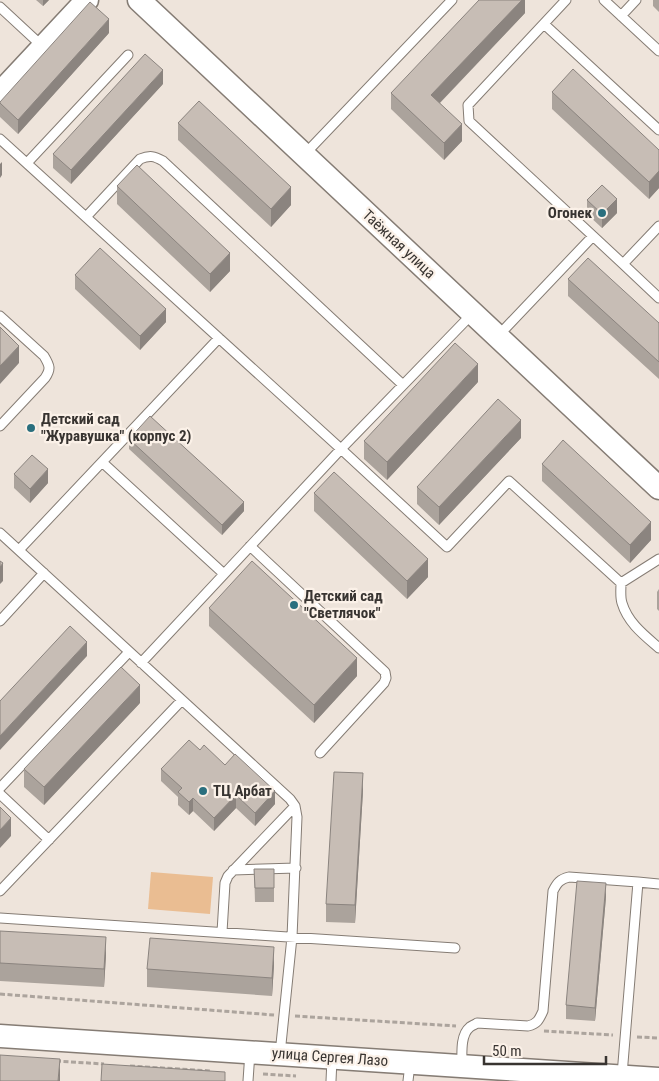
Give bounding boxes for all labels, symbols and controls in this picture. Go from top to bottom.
place label: Огонек [548,204,592,222]
street label: Таёжная улица [359,206,439,282]
marker: Огонек [596,207,608,219]
place label: Детский сад "Журавушка" (корпус 2) [41,410,192,445]
marker: Детский сад "Журавушка" (корпус 2) [25,422,37,434]
place label: Детский сад "Светлячок" [304,587,383,622]
marker: Детский сад "Светлячок" [288,599,300,611]
place label: ТЦ Арбат [213,782,272,800]
marker: ТЦ Арбат [197,785,209,797]
scale bar [484,1034,606,1066]
text: 50 m [492,1042,522,1060]
street label: улица Сергея Лазо [271,1044,389,1070]

